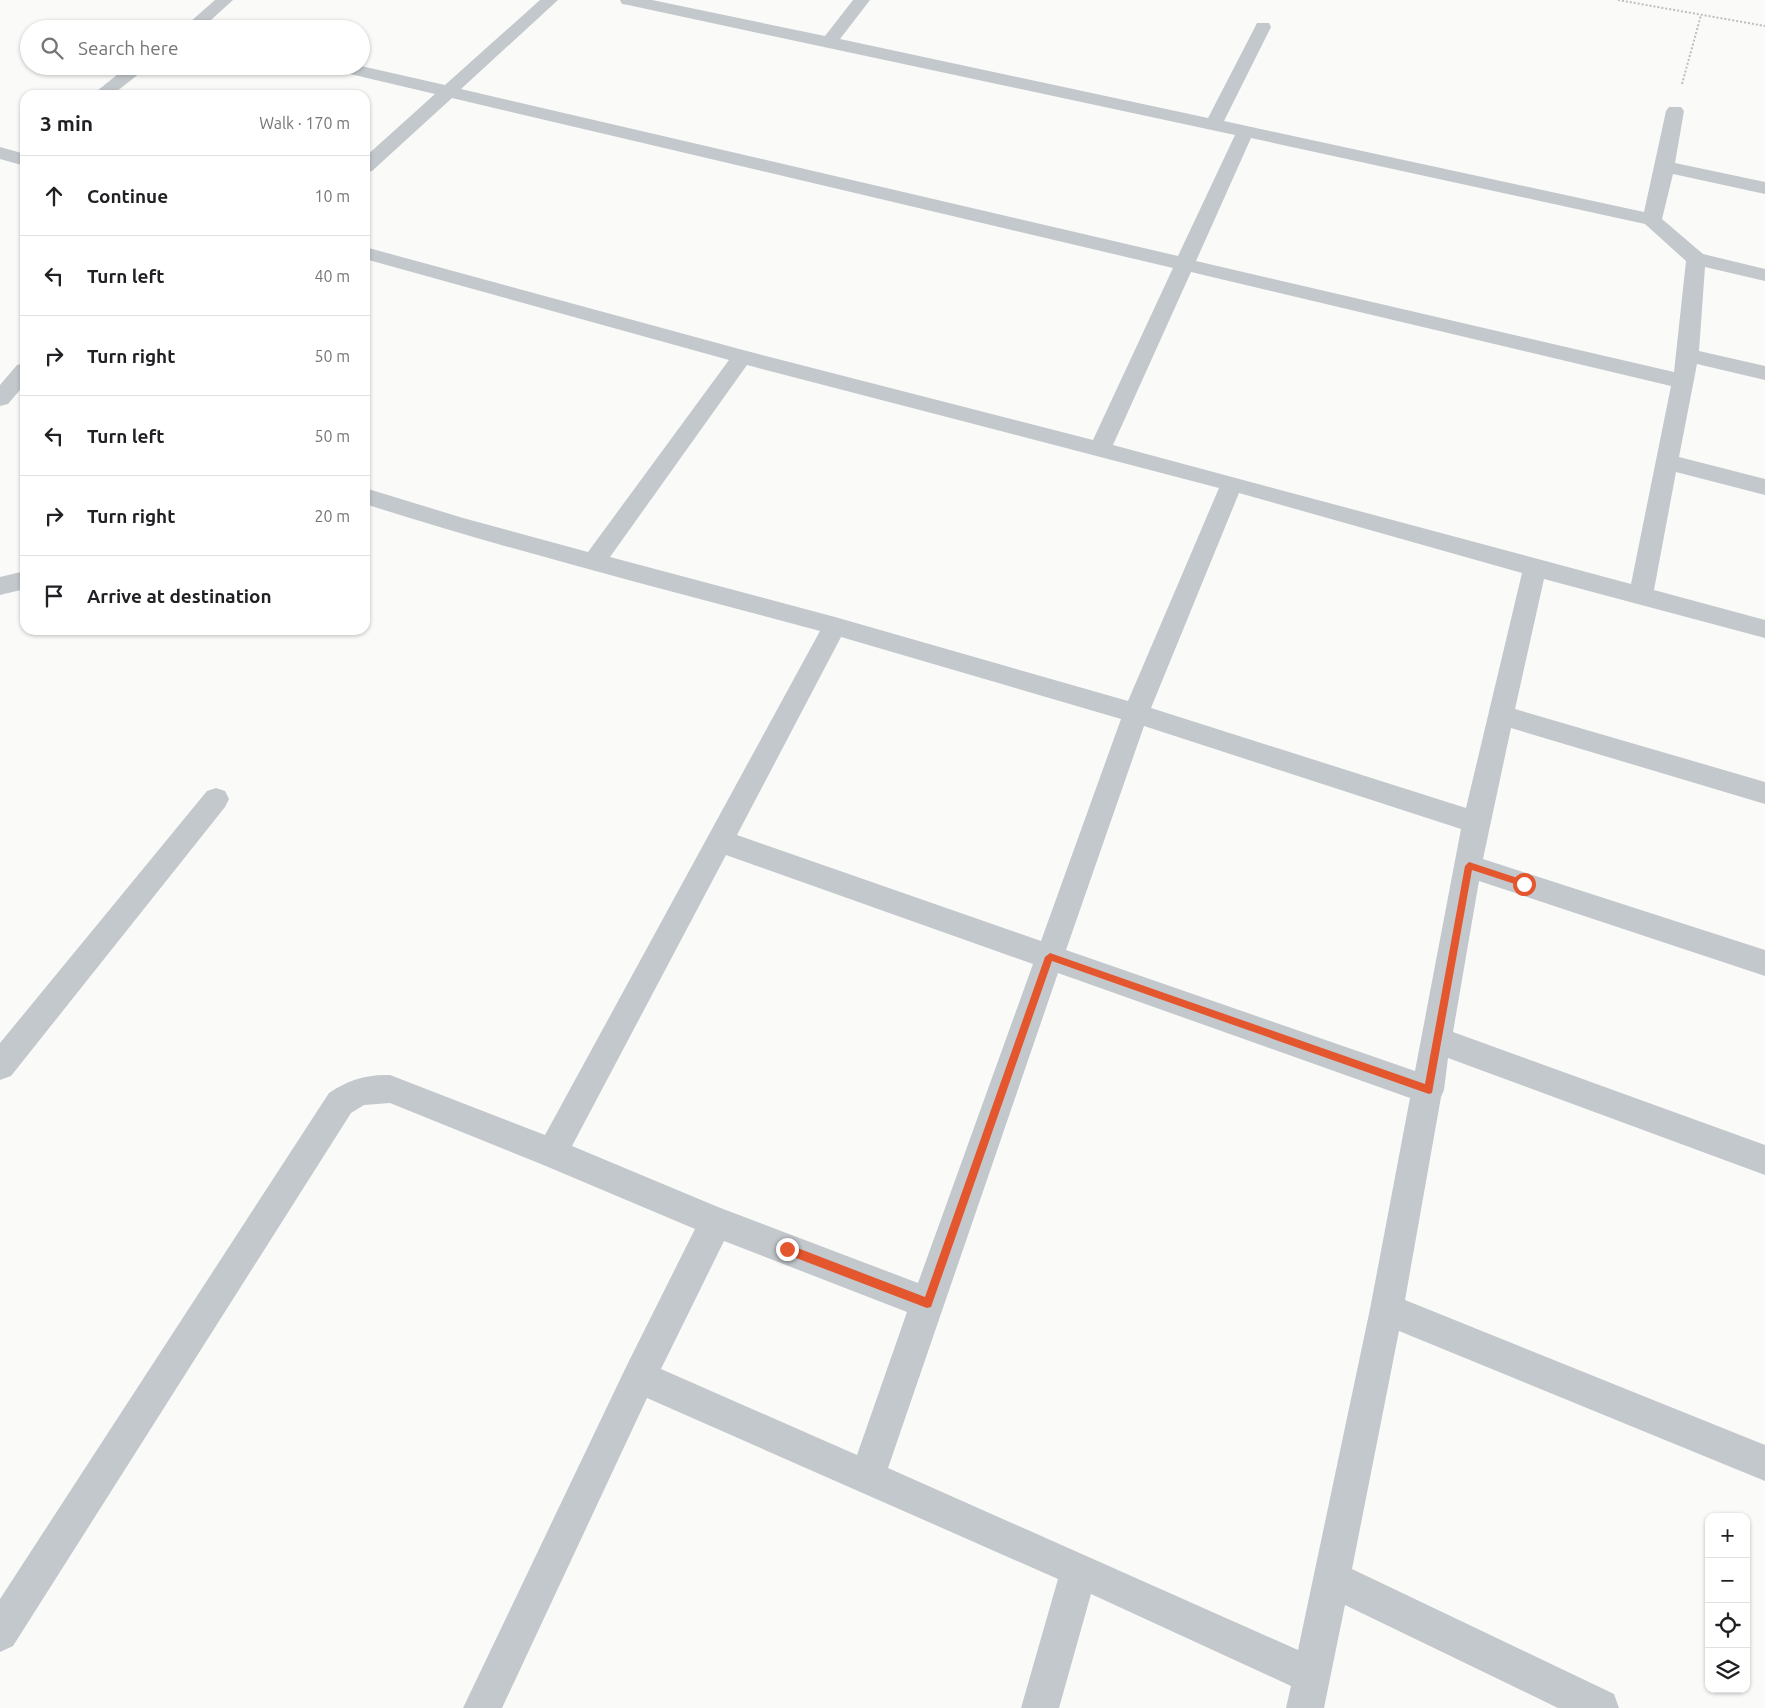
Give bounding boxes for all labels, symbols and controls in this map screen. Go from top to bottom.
search box [20,20,370,75]
icon: search [38,34,66,62]
text: Search here [78,37,178,59]
text: 3 min [40,111,93,135]
text: Walk · 170 m [259,114,350,132]
icon: ahead [40,182,68,210]
text: Continue [87,185,168,207]
text: 10 m [314,187,350,205]
icon: left [40,262,68,290]
text: Turn left [87,265,165,287]
text: 40 m [314,267,350,285]
icon: right [40,342,68,370]
text: Turn right [87,345,175,367]
text: 50 m [314,347,350,365]
icon: left [40,422,68,450]
text: Turn left [87,425,165,447]
text: 50 m [314,427,350,445]
icon: right [40,502,68,530]
text: Turn right [87,505,175,527]
text: 20 m [314,507,350,525]
icon: arrive [40,582,68,610]
text: Arrive at destination [87,585,272,607]
route start [1513,873,1536,896]
route end [776,1238,799,1261]
map controls [1705,1513,1750,1693]
button: + [1705,1513,1750,1558]
button: − [1705,1558,1750,1603]
button: locate [1705,1603,1750,1648]
button: layers [1705,1648,1750,1693]

